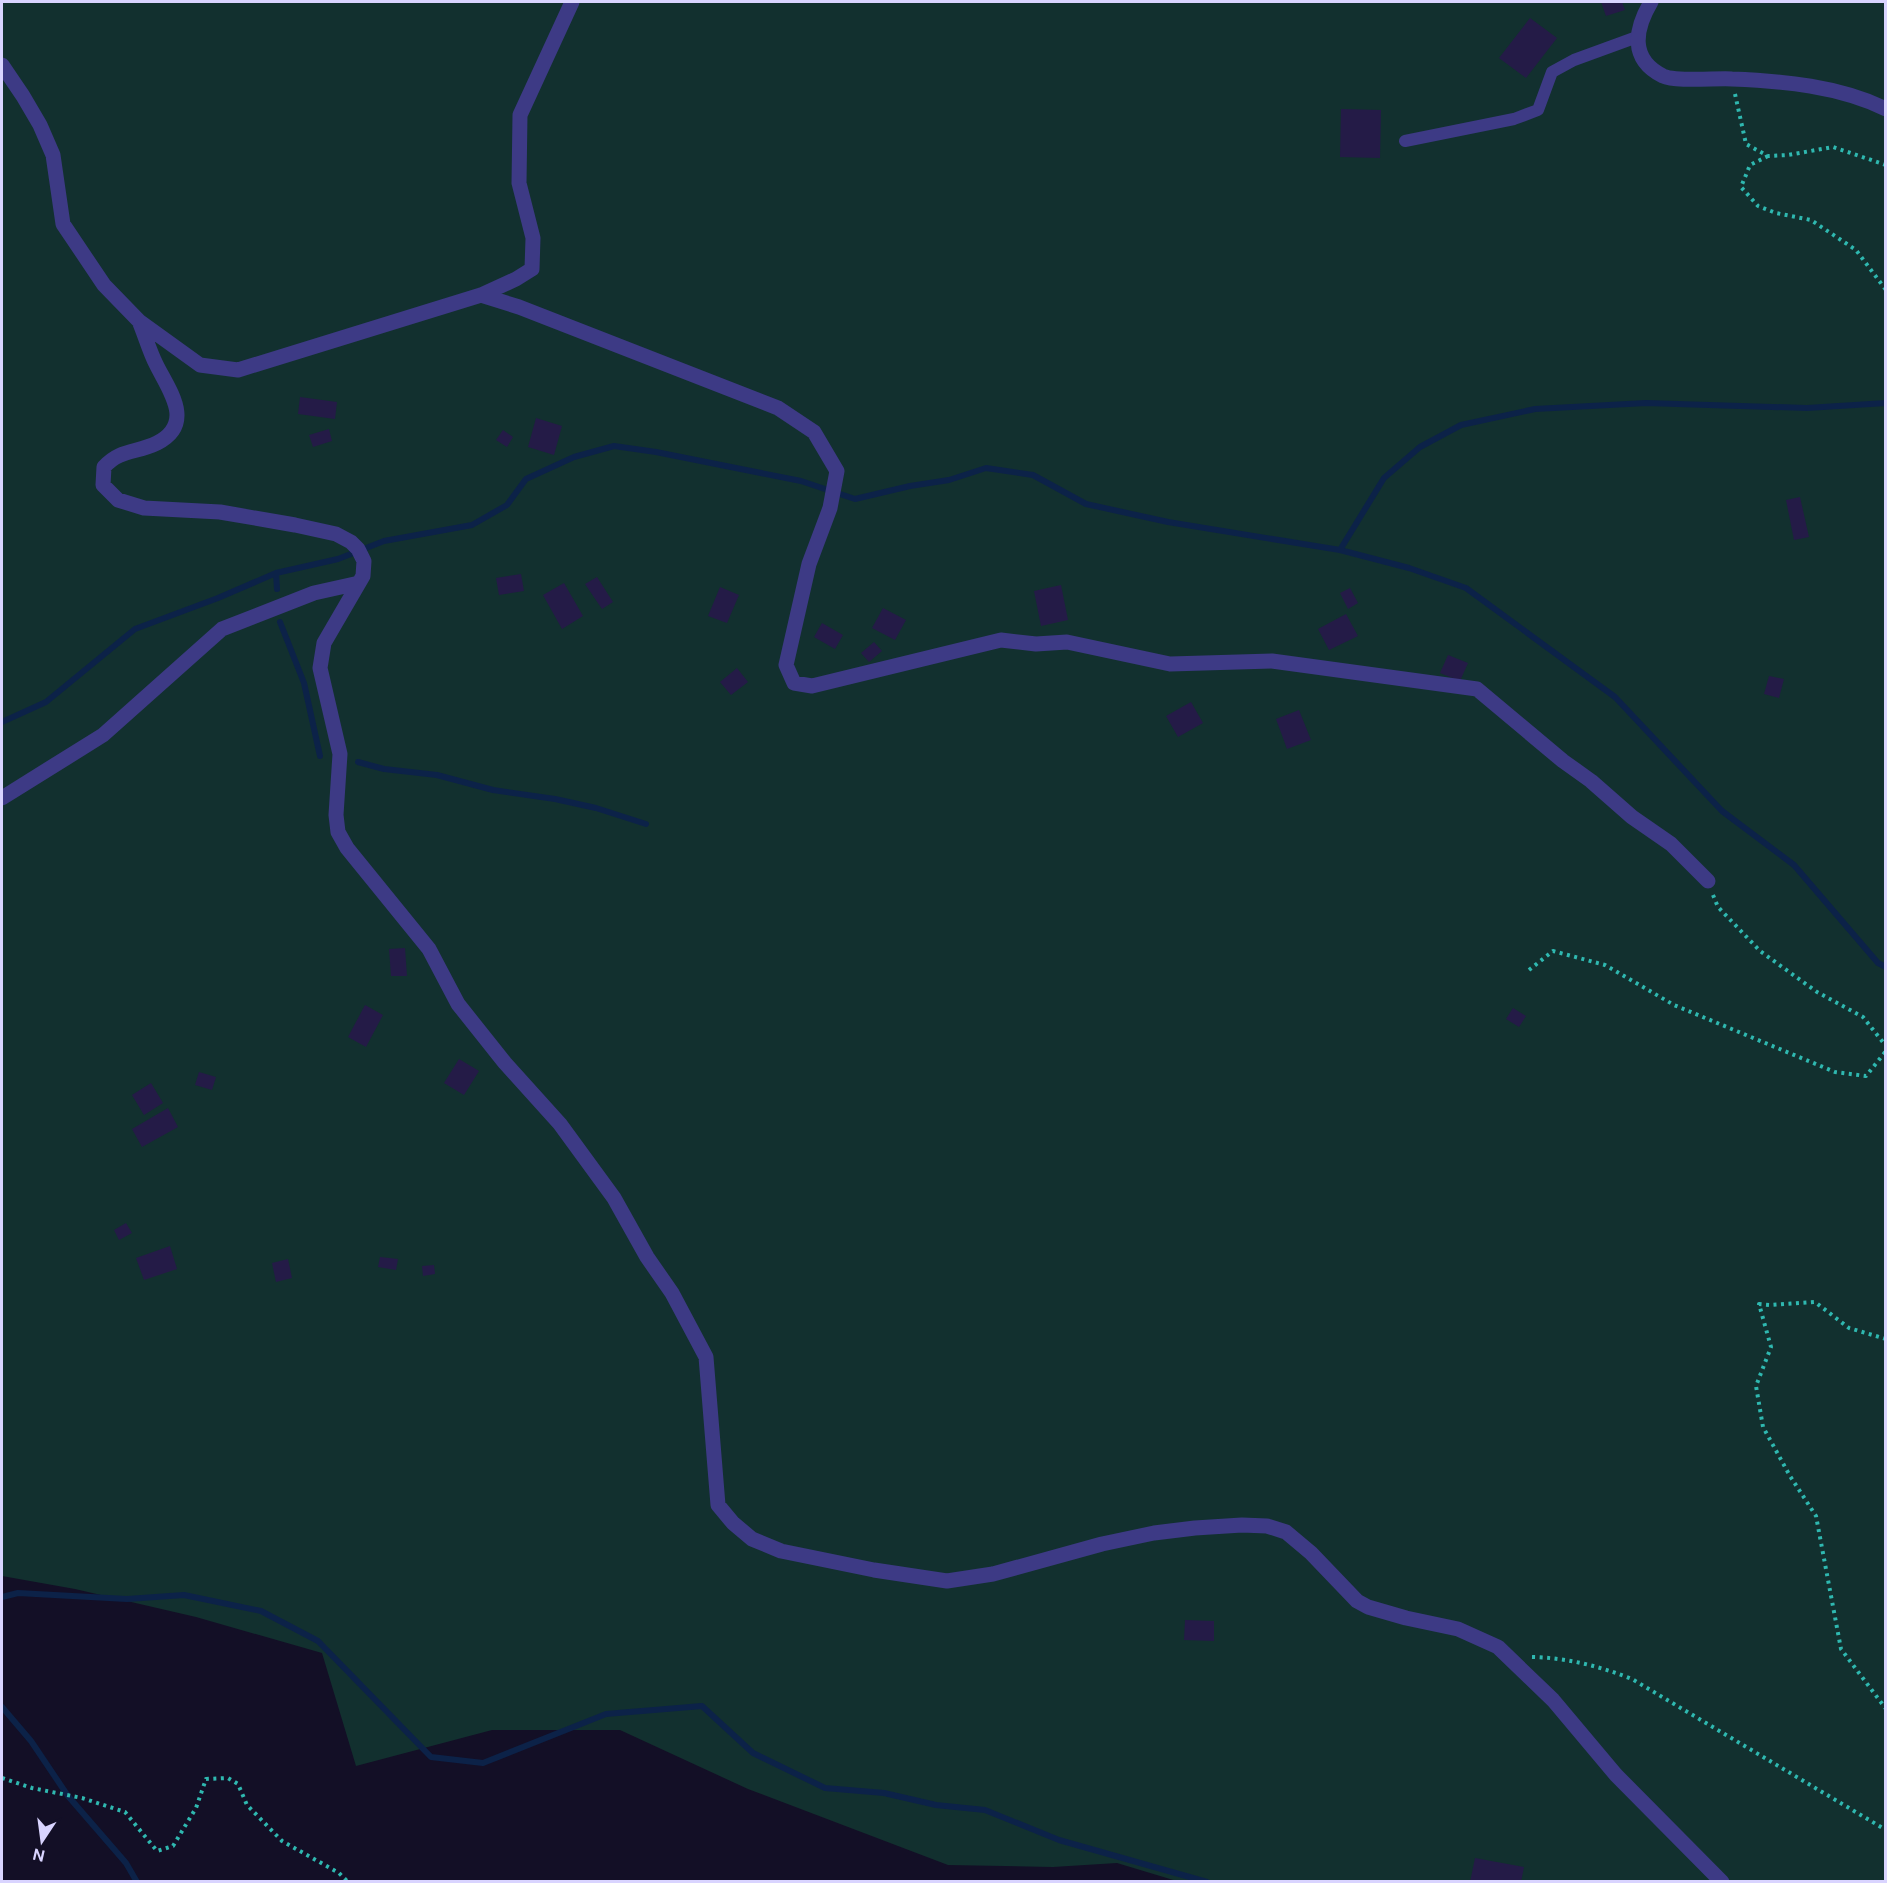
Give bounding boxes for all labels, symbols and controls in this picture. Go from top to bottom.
north arrow [12,1811,72,1871]
text: N [31,1844,47,1867]

